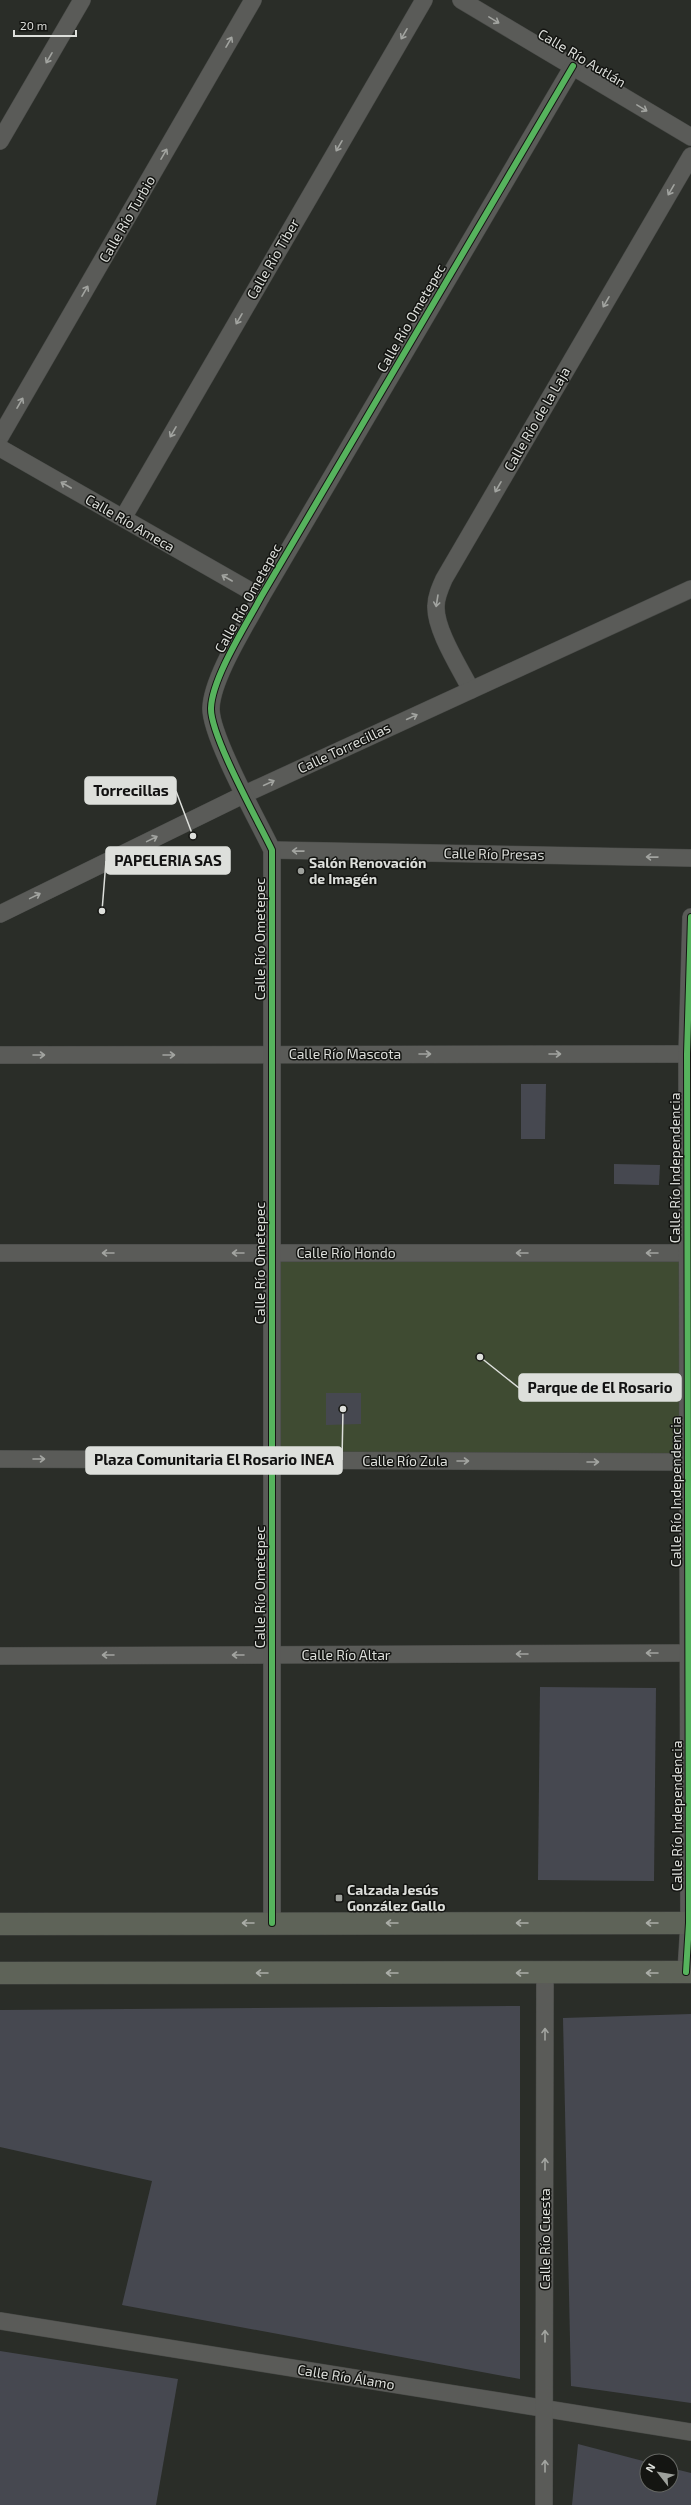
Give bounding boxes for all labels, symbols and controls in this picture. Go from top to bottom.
scale bar [14,12,76,38]
one-way arrow [488,16,500,24]
text: 20 m [20,18,47,32]
street label: Calle Río Autlán [535,25,629,90]
one-way arrow [400,28,408,40]
one-way arrow [226,36,234,48]
one-way arrow [44,52,52,64]
one-way arrow [636,104,648,112]
one-way arrow [334,140,342,152]
one-way arrow [160,148,168,160]
street label: Calle Río Turbio [95,172,158,265]
one-way arrow [667,184,675,196]
street label: Calle Río Tíber [243,215,303,302]
street label: Calle Río Ometepec [373,260,449,375]
one-way arrow [81,285,89,297]
one-way arrow [601,296,609,308]
one-way arrow [234,313,242,325]
street label: Calle Río de la Laja [500,364,573,474]
one-way arrow [16,397,24,409]
one-way arrow [169,426,177,438]
one-way arrow [60,481,72,489]
one-way arrow [493,481,501,493]
street label: Calle Río Ameca [82,490,178,555]
street label: Calle Río Ometepec [210,540,285,655]
one-way arrow [221,574,233,582]
one-way arrow [433,594,441,607]
one-way arrow [406,712,418,720]
street label: Calle Torrecillas [295,719,393,777]
callout: Torrecillas [85,777,176,804]
one-way arrow [263,779,275,786]
text: Torrecillas [93,781,169,799]
one-way arrow [146,835,158,842]
street label: Calle Río Presas [443,844,545,863]
callout: PAPELERIA SAS [106,847,230,874]
one-way arrow [292,847,305,854]
text: PAPELERIA SAS [114,851,222,869]
one-way arrow [646,853,659,861]
place label: Salón Renovación de Imagén [309,854,426,887]
marker: Salón Renovación de Imagén [296,866,306,876]
street label: Calle Río Ometepec [251,878,268,1000]
one-way arrow [29,892,41,900]
street label: Calle Río Mascota [289,1045,401,1062]
one-way arrow [418,1050,431,1058]
one-way arrow [548,1050,561,1058]
one-way arrow [32,1051,45,1059]
one-way arrow [162,1051,175,1059]
street label: Calle Río Independencia [666,1093,683,1243]
street label: Calle Río Ometepec [251,1202,268,1324]
street label: Calle Río Hondo [296,1244,396,1261]
one-way arrow [102,1249,115,1257]
one-way arrow [232,1249,245,1257]
one-way arrow [516,1249,529,1257]
one-way arrow [646,1249,659,1257]
callout: Parque de El Rosario [519,1374,681,1401]
text: Parque de El Rosario [527,1378,673,1396]
street label: Calle Río Independencia [667,1417,684,1567]
callout: Plaza Comunitaria El Rosario INEA [86,1447,342,1474]
text: Plaza Comunitaria El Rosario INEA [94,1450,334,1468]
street label: Calle Río Zula [362,1452,448,1469]
one-way arrow [32,1455,45,1463]
one-way arrow [456,1457,469,1465]
one-way arrow [586,1458,599,1466]
street label: Calle Río Ometepec [251,1526,268,1648]
street label: Calle Río Altar [302,1646,391,1663]
one-way arrow [646,1649,659,1657]
one-way arrow [516,1650,529,1658]
one-way arrow [232,1651,245,1659]
one-way arrow [102,1652,115,1659]
street label: Calle Río Independencia [668,1741,685,1891]
place label: Calzada Jesús González Gallo [347,1881,445,1914]
marker: Calzada Jesús González Gallo [334,1893,344,1903]
one-way arrow [242,1919,255,1927]
one-way arrow [386,1919,399,1927]
one-way arrow [516,1919,529,1927]
one-way arrow [646,1919,659,1927]
one-way arrow [256,1969,269,1977]
one-way arrow [386,1969,399,1977]
one-way arrow [516,1969,529,1977]
one-way arrow [646,1969,659,1976]
one-way arrow [541,2028,549,2041]
one-way arrow [541,2158,549,2171]
street label: Calle Río Cuesta [536,2188,553,2290]
one-way arrow [541,2330,549,2343]
street label: Calle Río Álamo [296,2360,396,2393]
north arrow [639,2453,679,2493]
one-way arrow [541,2460,549,2473]
text: N [642,2461,658,2474]

